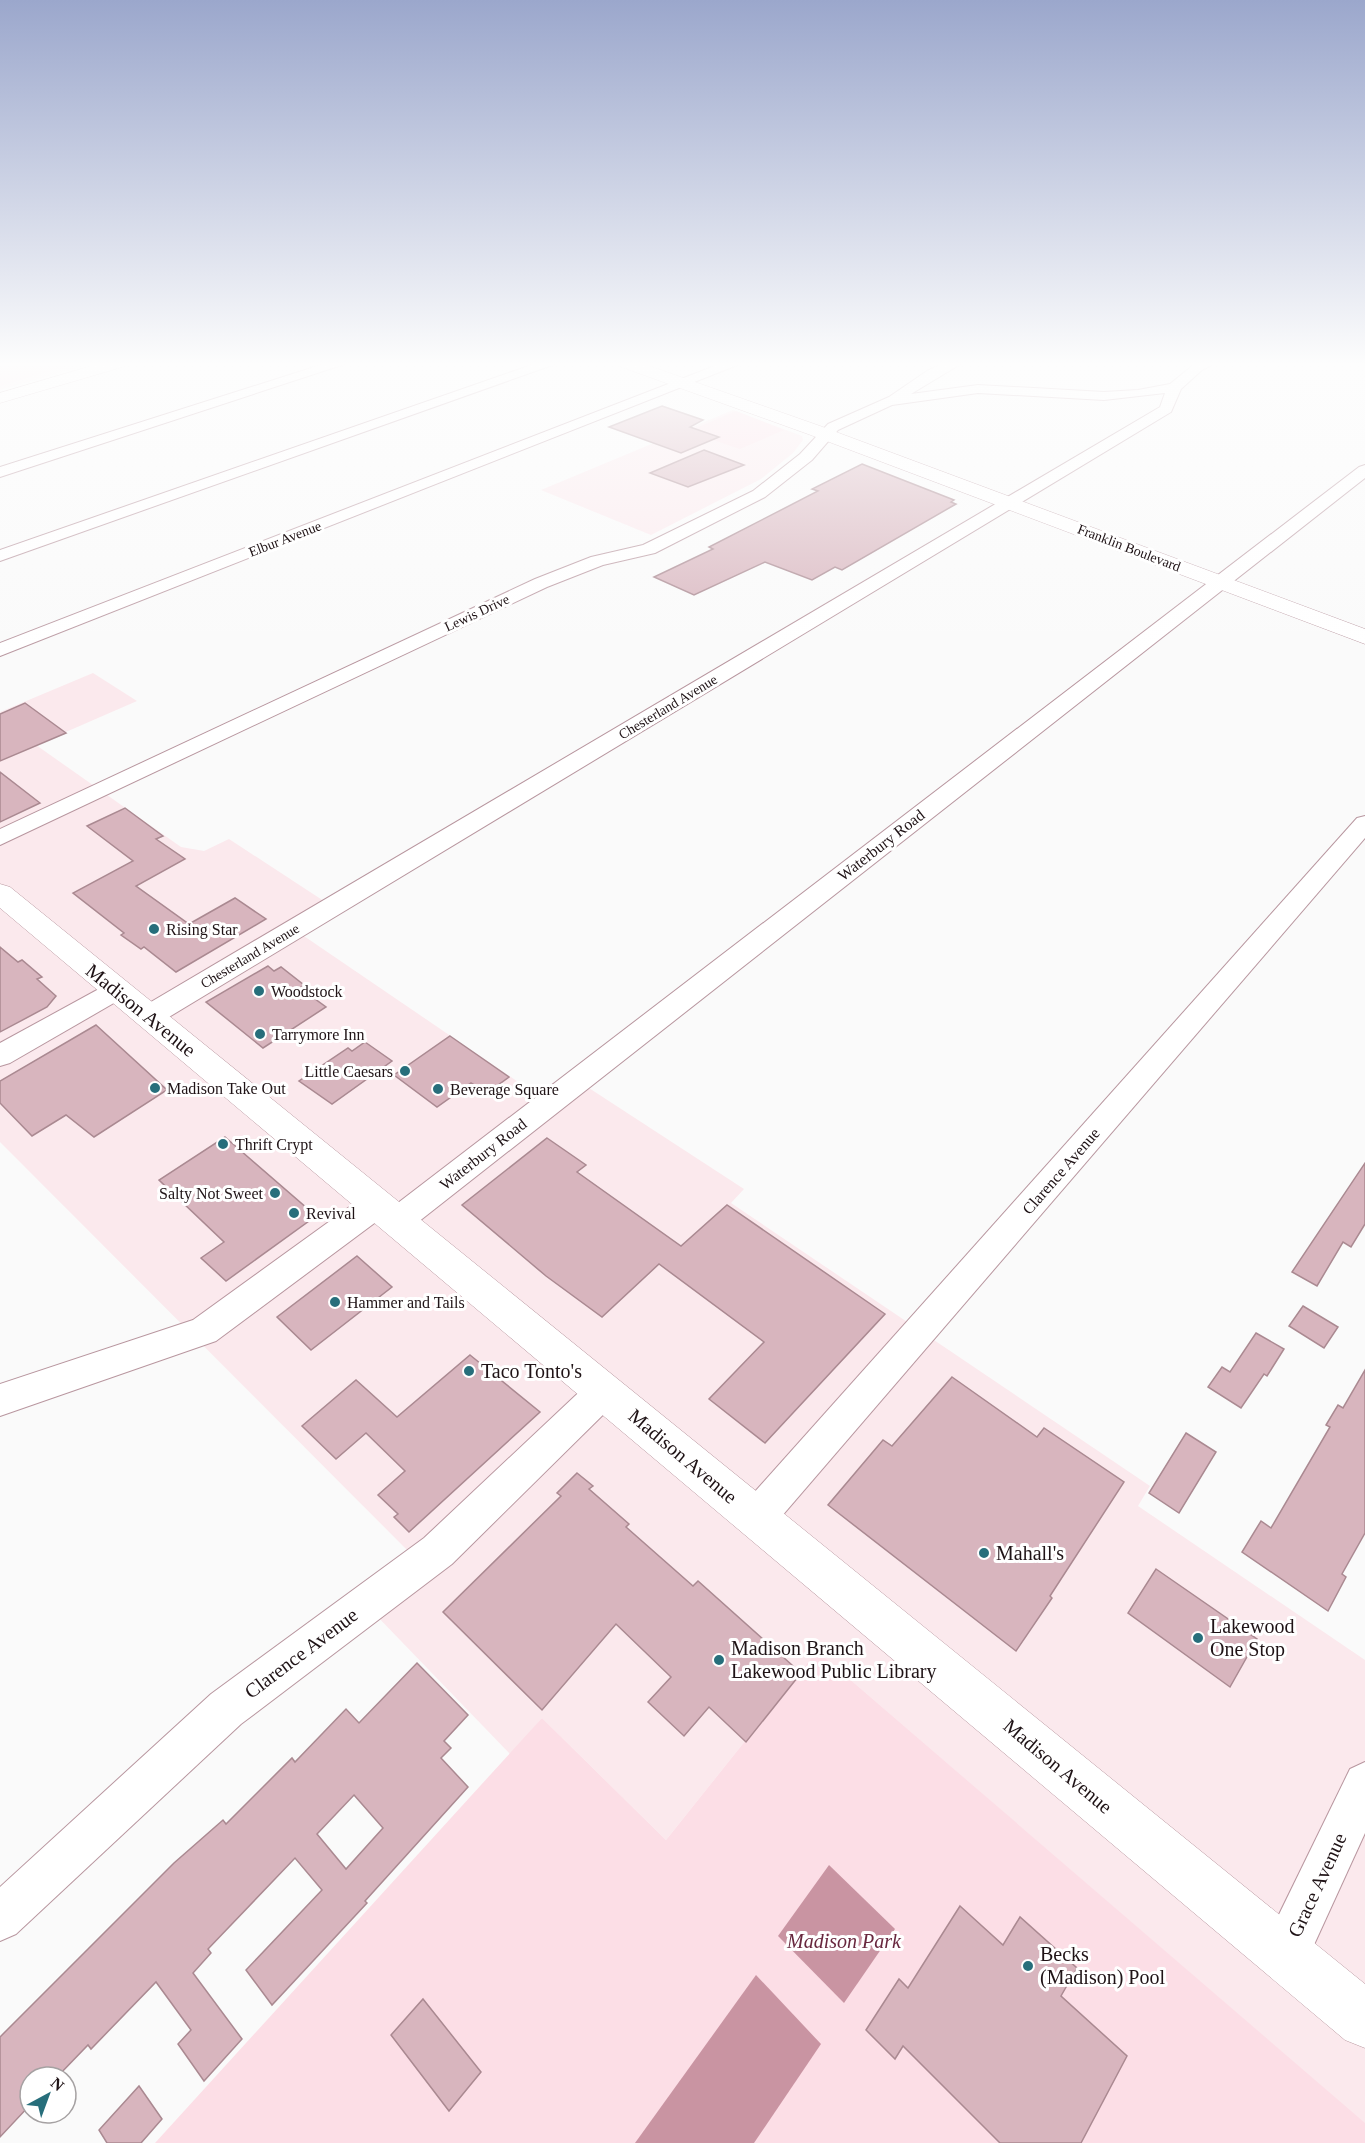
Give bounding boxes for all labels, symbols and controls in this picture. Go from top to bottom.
street label: Elbur Avenue [247,518,323,560]
street label: Franklin Boulevard [1075,521,1183,575]
street label: Lewis Drive [442,591,512,635]
street label: Chesterland Avenue [616,672,720,742]
street label: Waterbury Road [834,806,928,885]
place label: Rising Star [166,921,238,939]
street label: Chesterland Avenue [198,921,302,991]
marker: Rising Star [147,922,161,936]
street label: Madison Avenue [82,959,200,1061]
place label: Woodstock [271,983,343,1000]
marker: Woodstock [252,984,266,998]
place label: Tarrymore Inn [272,1026,365,1044]
marker: Tarrymore Inn [253,1027,267,1041]
place label: Little Caesars [305,1063,393,1080]
marker: Little Caesars [398,1064,412,1078]
place label: Madison Take Out [167,1080,286,1097]
marker: Madison Take Out [148,1081,162,1095]
place label: Beverage Square [450,1081,559,1099]
marker: Beverage Square [431,1082,445,1096]
street label: Waterbury Road [436,1115,530,1194]
street label: Clarence Avenue [1019,1124,1103,1218]
place label: Thrift Crypt [235,1136,313,1154]
marker: Thrift Crypt [216,1137,230,1151]
place label: Salty Not Sweet [159,1185,264,1203]
marker: Salty Not Sweet [268,1186,282,1200]
place label: Revival [306,1205,356,1222]
marker: Revival [287,1206,301,1220]
place label: Hammer and Tails [347,1294,465,1311]
marker: Hammer and Tails [328,1295,342,1309]
place label: Taco Tonto's [481,1360,582,1382]
marker: Taco Tonto's [462,1364,476,1378]
street label: Madison Avenue [624,1404,742,1508]
place label: Mahall's [996,1542,1064,1564]
marker: Mahall's [977,1546,991,1560]
street label: Clarence Avenue [240,1603,362,1703]
place label: Lakewood One Stop [1210,1615,1294,1661]
marker: Lakewood One Stop [1191,1631,1205,1645]
place label: Madison Branch Lakewood Public Library [731,1637,937,1683]
marker: Madison Branch Lakewood Public Library [712,1653,726,1667]
street label: Madison Avenue [999,1714,1117,1818]
street label: Grace Avenue [1283,1829,1351,1941]
park label: Madison Park [786,1930,902,1952]
place label: Becks (Madison) Pool [1040,1943,1165,1989]
marker: Becks (Madison) Pool [1021,1959,1035,1973]
north arrow [18,2065,78,2125]
text: N [48,2074,68,2095]

